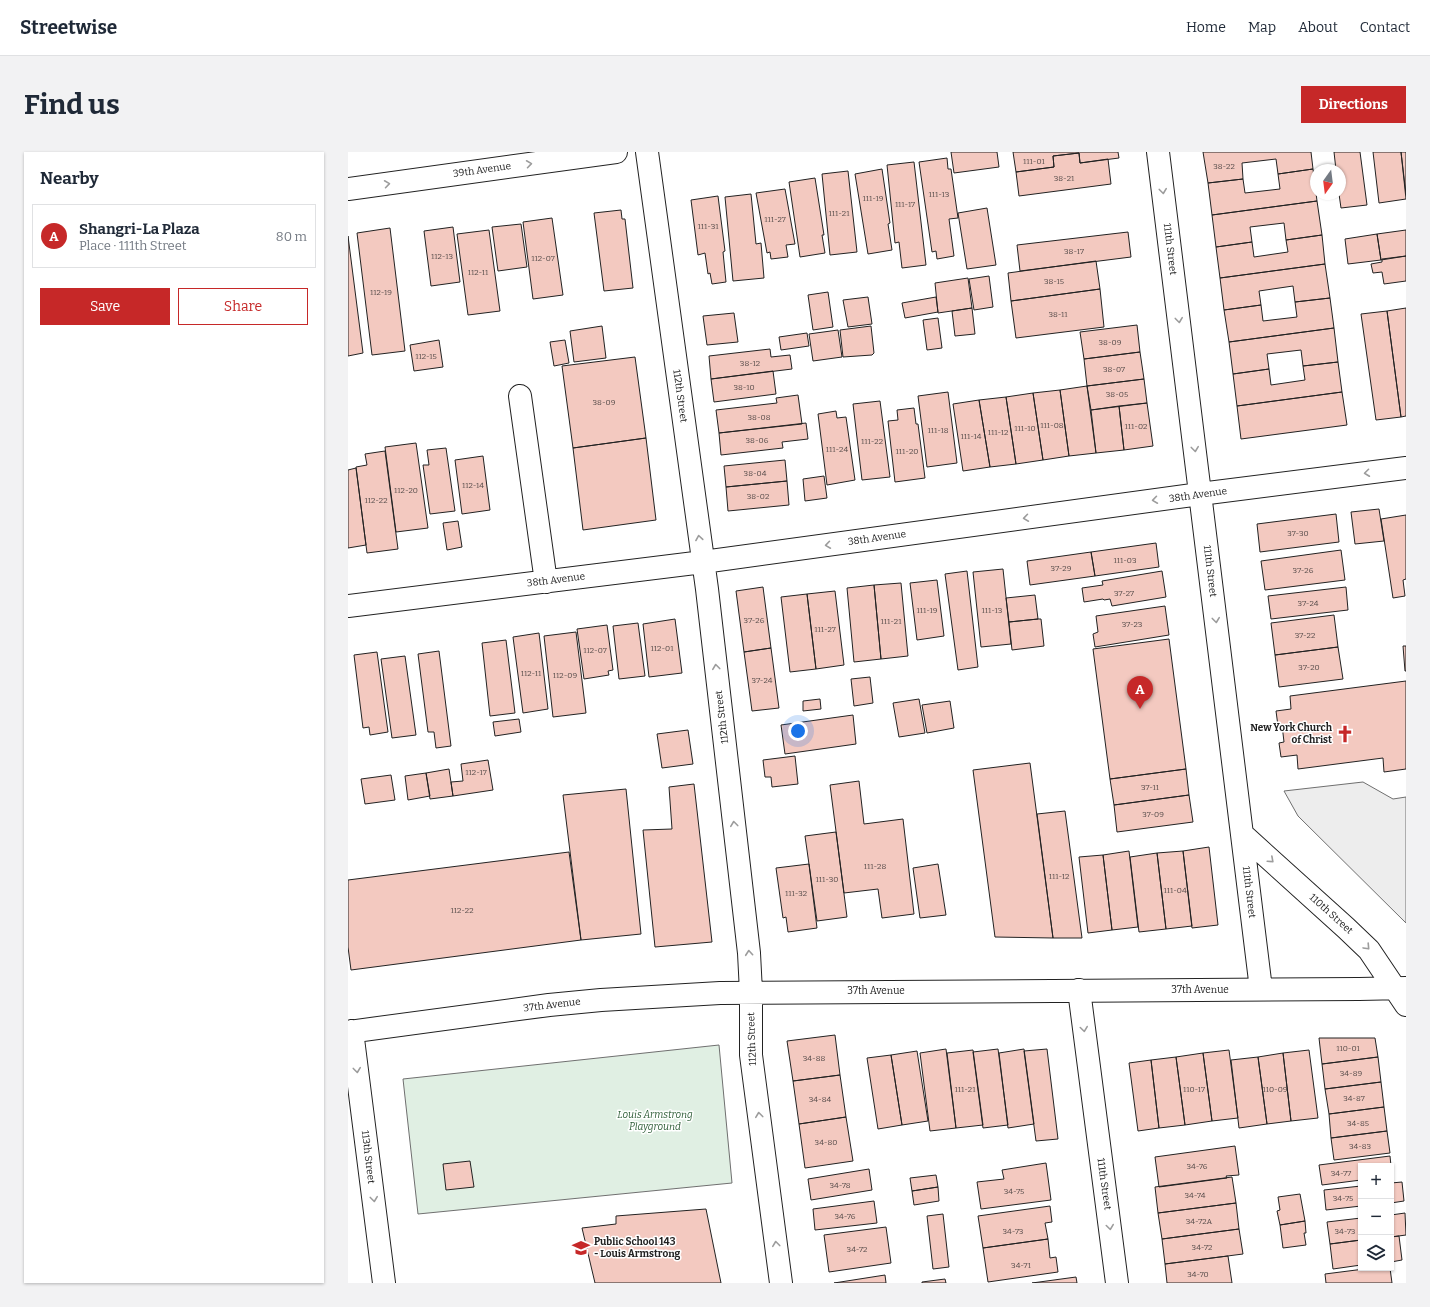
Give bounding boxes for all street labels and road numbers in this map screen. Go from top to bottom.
street label: 39th Avenue [452,160,512,180]
street label: 111th Street [1161,222,1179,276]
street label: 112th Street [670,369,690,424]
street label: 38th Avenue [1168,485,1228,505]
street label: 38th Avenue [847,528,907,548]
street label: 111th Street [1201,544,1219,598]
street label: 38th Avenue [526,570,586,590]
street label: 112th Street [713,689,731,744]
street label: 111th Street [1240,865,1258,919]
street label: 110th Street [1307,891,1356,937]
street label: 37th Avenue [1171,984,1229,996]
street label: 37th Avenue [847,985,905,997]
street label: 37th Avenue [523,996,581,1014]
street label: 112th Street [745,1012,759,1066]
street label: 113th Street [359,1130,377,1185]
street label: 111th Street [1094,1157,1114,1211]

